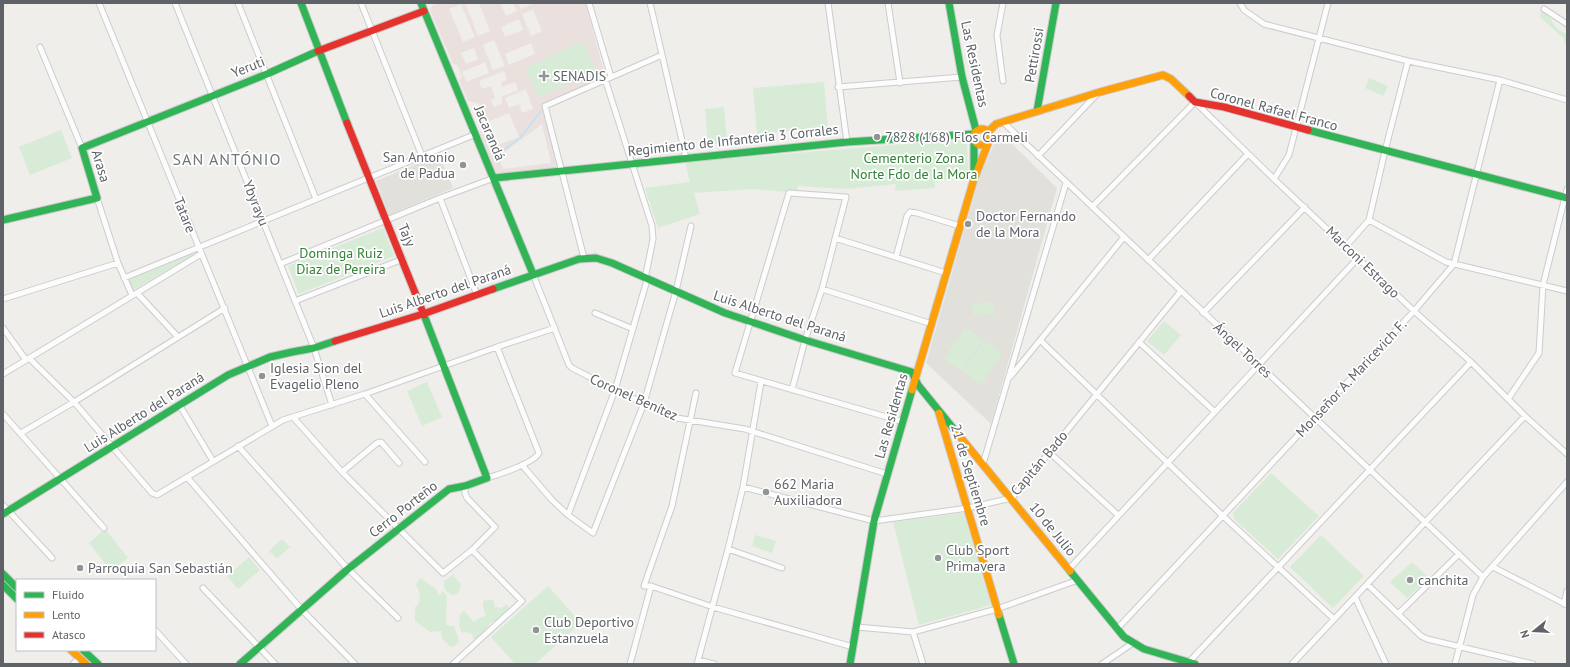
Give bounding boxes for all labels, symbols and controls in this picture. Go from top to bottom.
street label: Las Residentas [957,19,993,109]
street label: Pettirossi [1020,26,1048,84]
street label: Yeruti [229,52,267,82]
place label: SENADIS [553,67,606,85]
marker: SENADIS [538,70,550,82]
street label: Coronel Rafael Franco [1208,83,1340,135]
street label: Jacarandá [470,102,510,163]
street label: Regimiento de Infanteria 3 Corrales [627,120,839,160]
place label: 7828 (168) Flos Carmeli [885,128,1028,146]
marker: 7828 (168) Flos Carmeli [872,132,882,142]
street label: Arasa [88,148,114,184]
place label: San Antonio de Padua [383,148,455,182]
district label: SAN ANTÓNIO [173,149,281,169]
park label: Cementerio Zona Norte Fdo de la Mora [851,149,978,183]
marker: San Antonio de Padua [458,160,468,170]
street label: Ybyrayu [239,178,273,228]
street label: Tatare [170,195,200,235]
place label: Doctor Fernando de la Mora [976,207,1076,241]
marker: Doctor Fernando de la Mora [963,219,973,229]
street label: Tajy [394,221,420,250]
street label: Marconi Estrago [1322,222,1404,302]
park label: Dominga Ruiz Diaz de Pereira [296,244,386,278]
street label: Luis Alberto del Paraná [377,260,513,322]
street label: Luis Alberto del Paraná [711,286,849,346]
street label: Monseñor A. Maricevich F. [1292,315,1410,441]
street label: Ángel Torres [1210,318,1276,382]
place label: Iglesia Sion del Evagelio Pleno [270,359,362,393]
street label: Luis Alberto del Paraná [81,368,208,456]
street label: Coronel Benítez [587,370,681,424]
marker: Iglesia Sion del Evagelio Pleno [257,371,267,381]
street label: Las Residentas [870,371,912,461]
street label: 21 de Septiembre [947,422,995,528]
street label: Capitán Bado [1007,427,1071,499]
place label: 662 Maria Auxiliadora [774,475,842,509]
street label: Cerro Porteño [365,477,441,541]
marker: 662 Maria Auxiliadora [761,487,771,497]
street label: 10 de Julio [1026,498,1080,560]
place label: Club Sport Primavera [946,541,1010,575]
marker: Club Sport Primavera [933,553,943,563]
place label: Parroquia San Sebastián [88,559,233,577]
marker: Parroquia San Sebastián [75,563,85,573]
place label: canchita [1418,571,1468,589]
marker: canchita [1405,575,1415,585]
legend [16,579,156,651]
text: Fluido [52,587,84,602]
text: Lento [52,607,81,622]
north arrow [1514,611,1554,651]
place label: Club Deportivo Estanzuela [544,613,634,647]
marker: Club Deportivo Estanzuela [531,625,541,635]
text: Atasco [52,627,85,642]
text: N [1517,628,1532,640]

